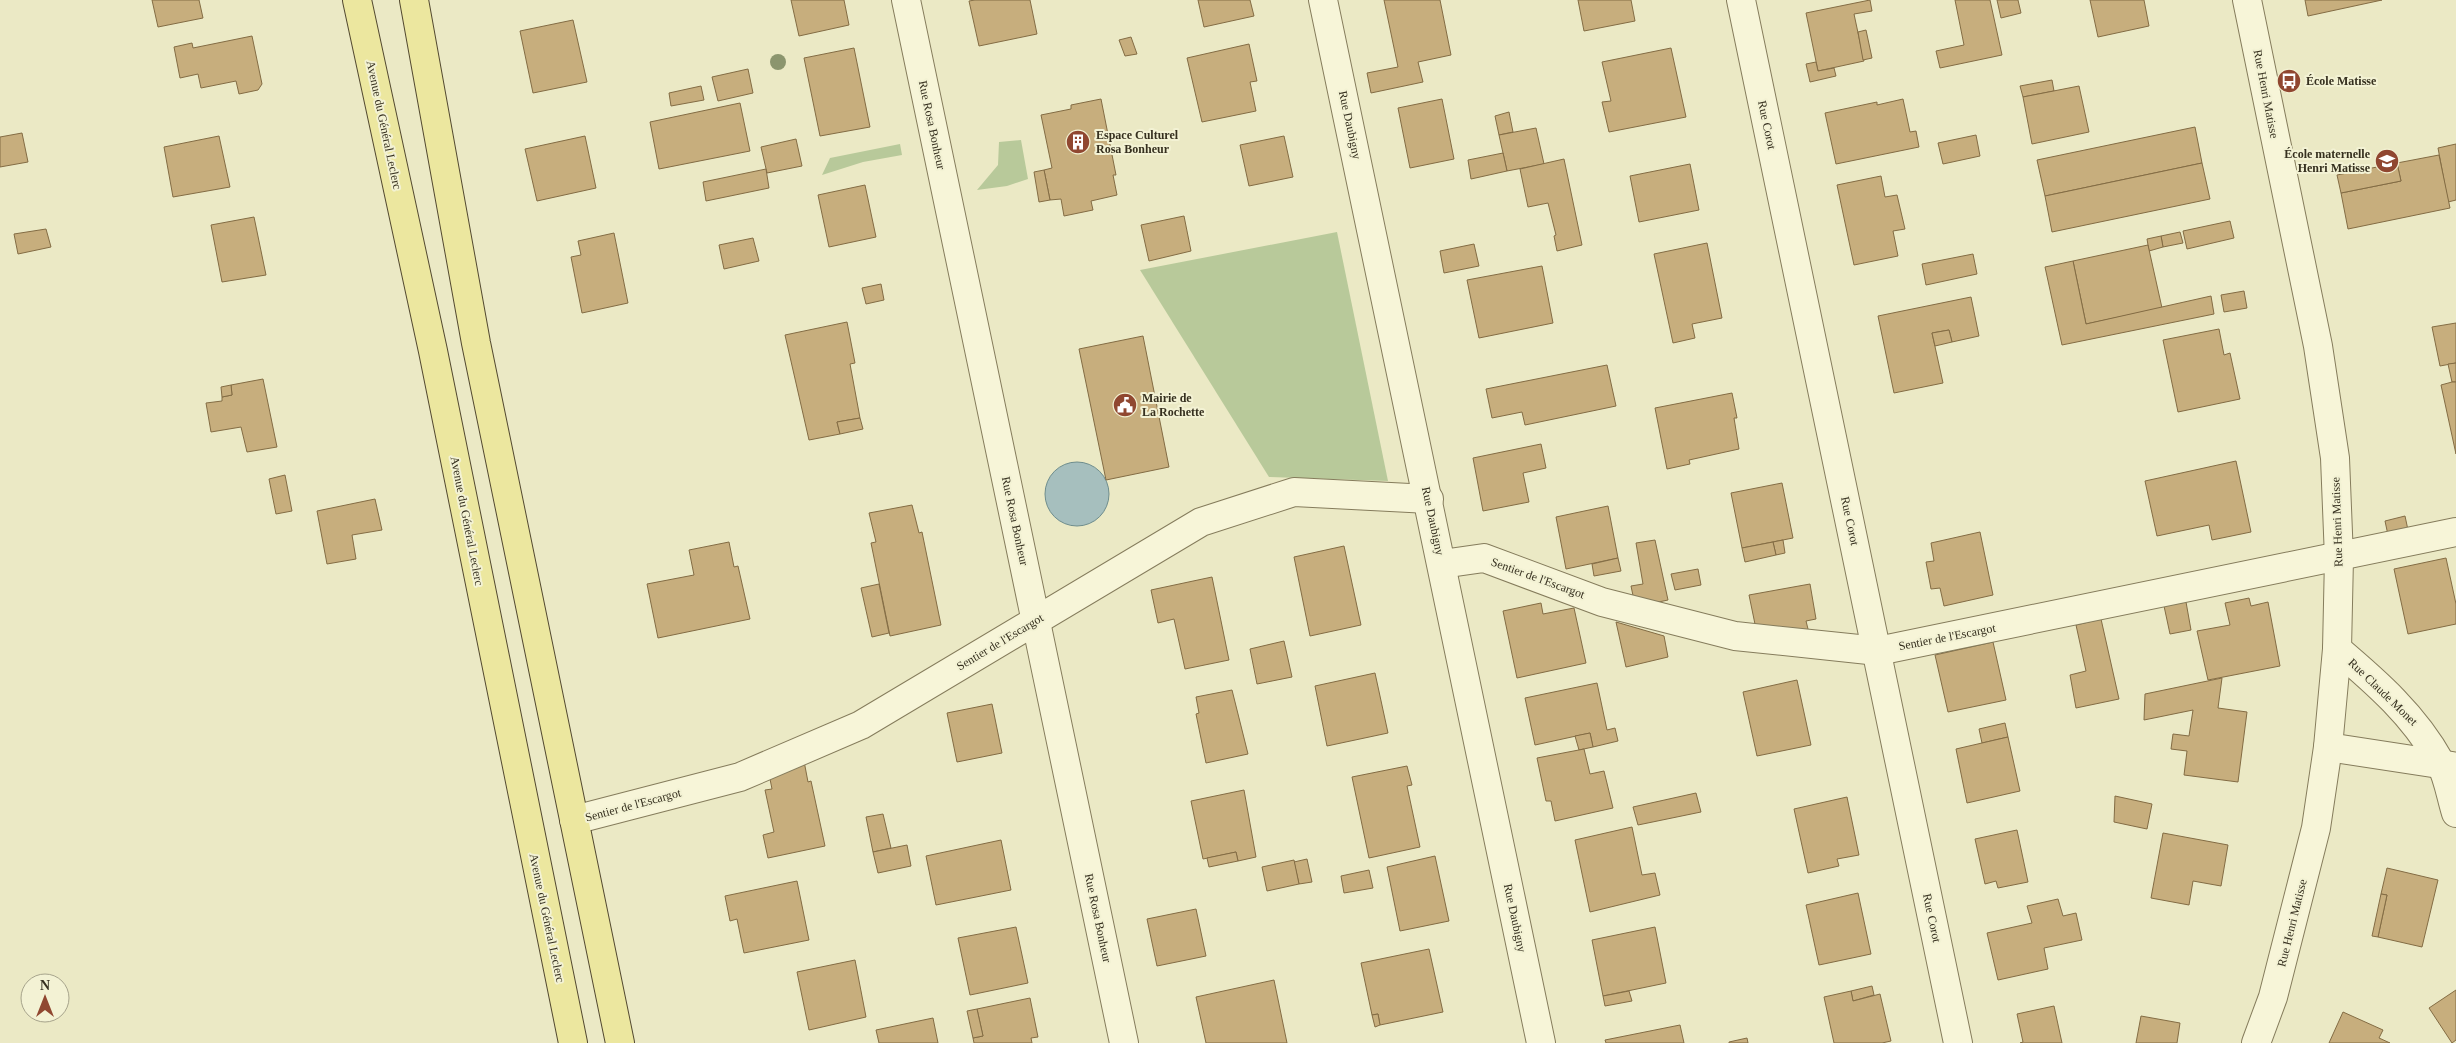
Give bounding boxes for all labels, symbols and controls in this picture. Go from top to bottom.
street label: Rue Henri Matisse [2251,48,2281,140]
street label: Avenue du Général Leclerc [363,59,405,191]
bus stop icon: École Matisse [2276,68,2302,94]
place label: École Matisse [2306,74,2377,88]
street label: Rue Rosa Bonheur [916,79,948,171]
street label: Rue Daubigny [1336,89,1364,161]
street label: Rue Corot [1755,99,1779,151]
place label: Espace Culturel Rosa Bonheur [1096,128,1179,156]
building icon: Espace Culturel Rosa Bonheur [1065,129,1091,155]
place label: École maternelle Henri Matisse [2284,147,2371,175]
school or university icon: École maternelle Henri Matisse [2374,148,2400,174]
place label: Mairie de La Rochette [1142,391,1205,419]
public building icon: Mairie de La Rochette [1112,392,1138,418]
street label: Avenue du Général Leclerc [448,455,486,587]
street label: Rue Rosa Bonheur [999,475,1031,567]
street label: Rue Henri Matisse [2328,477,2346,567]
street label: Rue Daubigny [1419,485,1447,557]
street label: Rue Corot [1838,495,1862,547]
street label: Sentier de l'Escargot [1489,555,1587,602]
street label: Sentier de l'Escargot [954,610,1046,673]
street label: Sentier de l'Escargot [1897,621,1997,653]
street label: Rue Claude Monet [2346,655,2421,729]
street label: Sentier de l'Escargot [584,785,683,825]
street label: Avenue du Général Leclerc [526,852,568,984]
street label: Rue Rosa Bonheur [1082,872,1114,964]
street label: Rue Henri Matisse [2274,878,2310,968]
street label: Rue Daubigny [1501,882,1529,954]
street label: Rue Corot [1920,892,1944,944]
north arrow [20,973,70,1023]
text: N [40,978,50,993]

